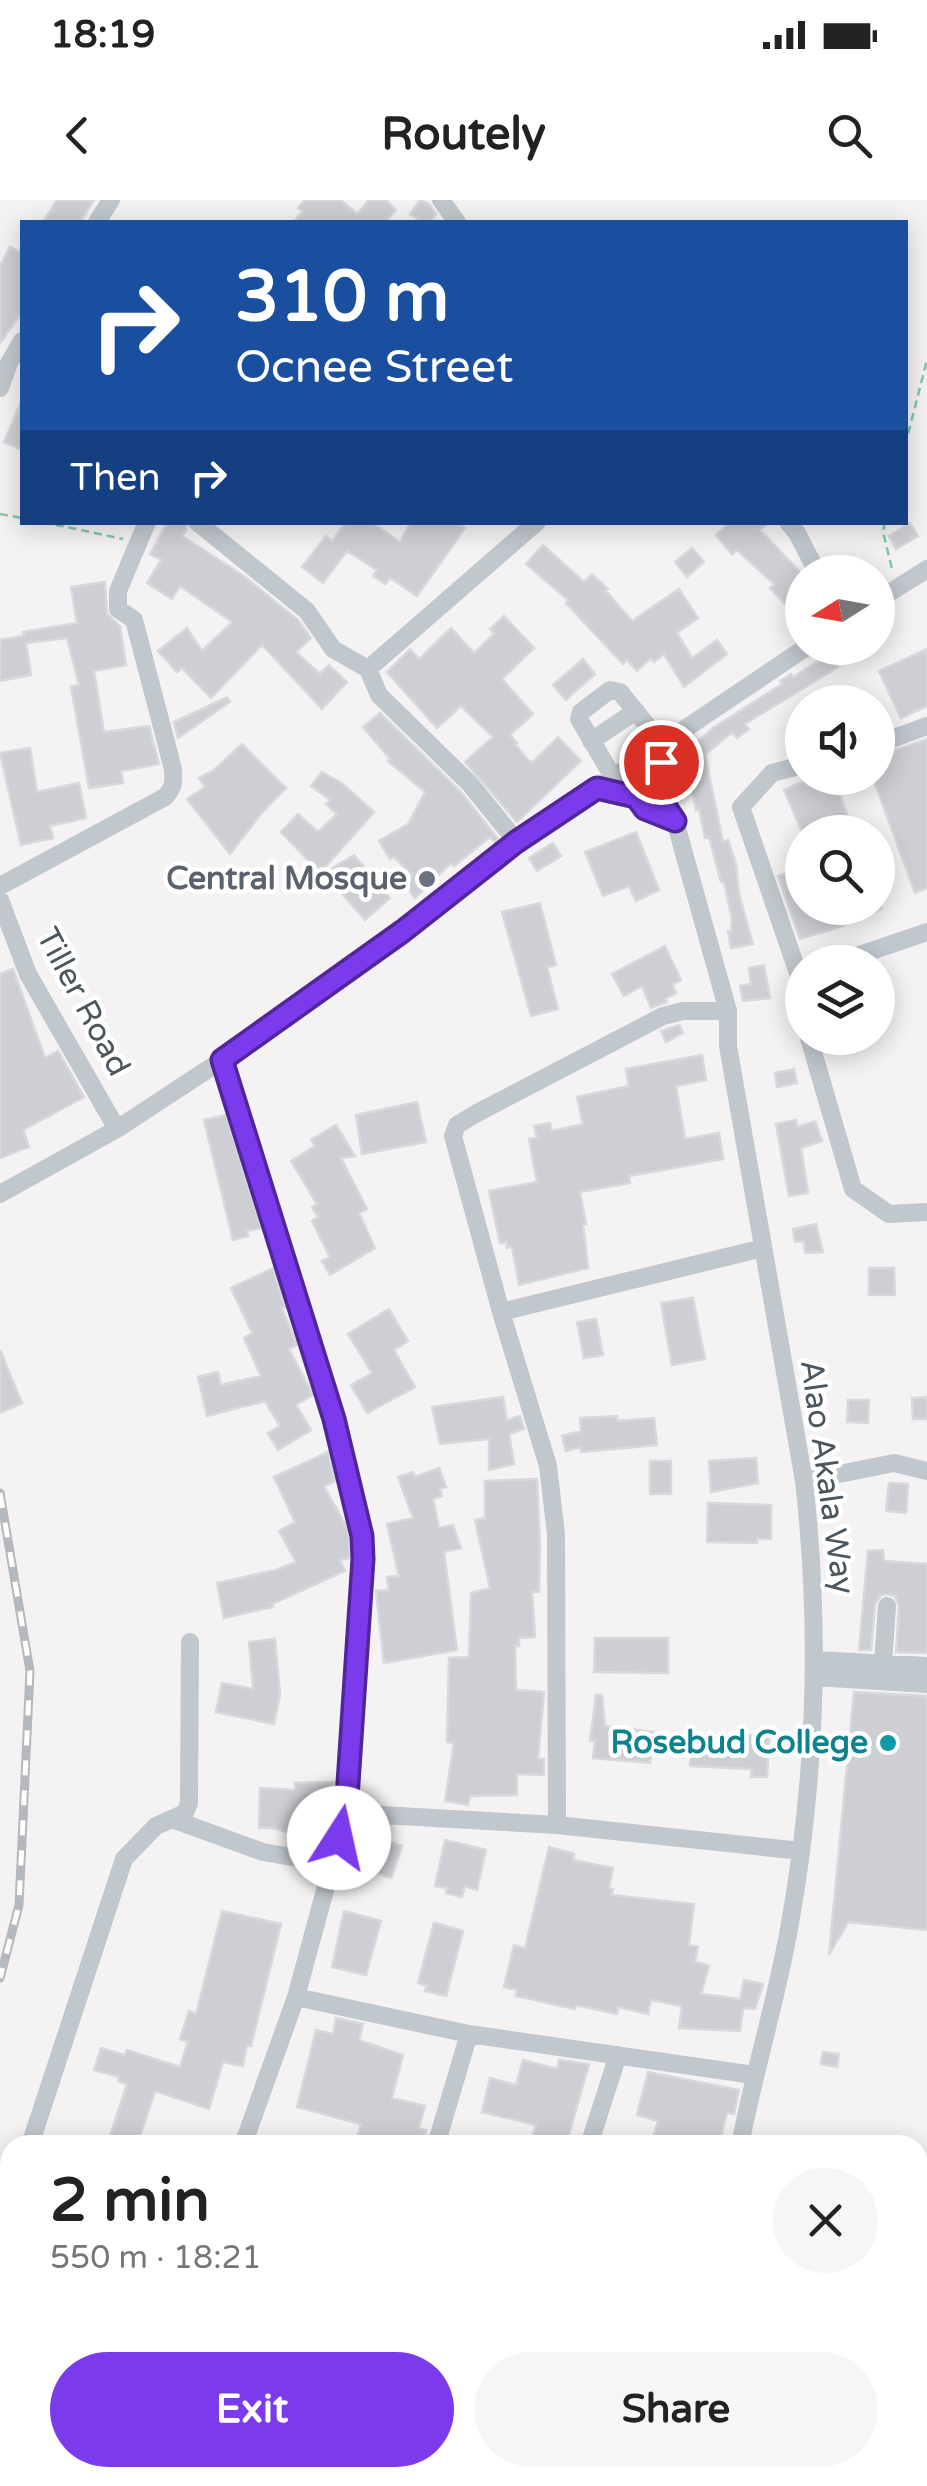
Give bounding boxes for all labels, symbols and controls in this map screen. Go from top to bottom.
text: 18:19 [50,12,155,58]
icon: back [50,108,105,163]
text: Routely [381,108,546,162]
icon: search [822,108,877,163]
text: 310 m [235,256,449,340]
icon: right [70,260,200,390]
text: Ocnee Street [235,341,513,395]
icon: right [181,450,236,505]
text: Then [70,455,161,501]
north arrow [785,555,895,665]
map controls [785,555,895,1055]
button: sound [785,685,895,795]
pin [619,720,704,805]
icon: arrive [634,735,689,790]
button: search [785,815,895,925]
place label: Central Mosque [166,860,407,898]
marker: Central Mosque [416,868,438,890]
street label: Tiller Road [28,921,138,1083]
button: layers [785,945,895,1055]
street label: Alao Akala Way [792,1357,862,1597]
place label: Rosebud College [611,1724,868,1762]
marker: Rosebud College [877,1732,899,1754]
position arrow [287,1786,391,1890]
text: 2 min [50,2165,210,2237]
button: close [773,2168,878,2273]
text: 550 m · 18:21 [50,2239,262,2277]
button: Exit [50,2352,454,2467]
button: Share [474,2352,878,2467]

